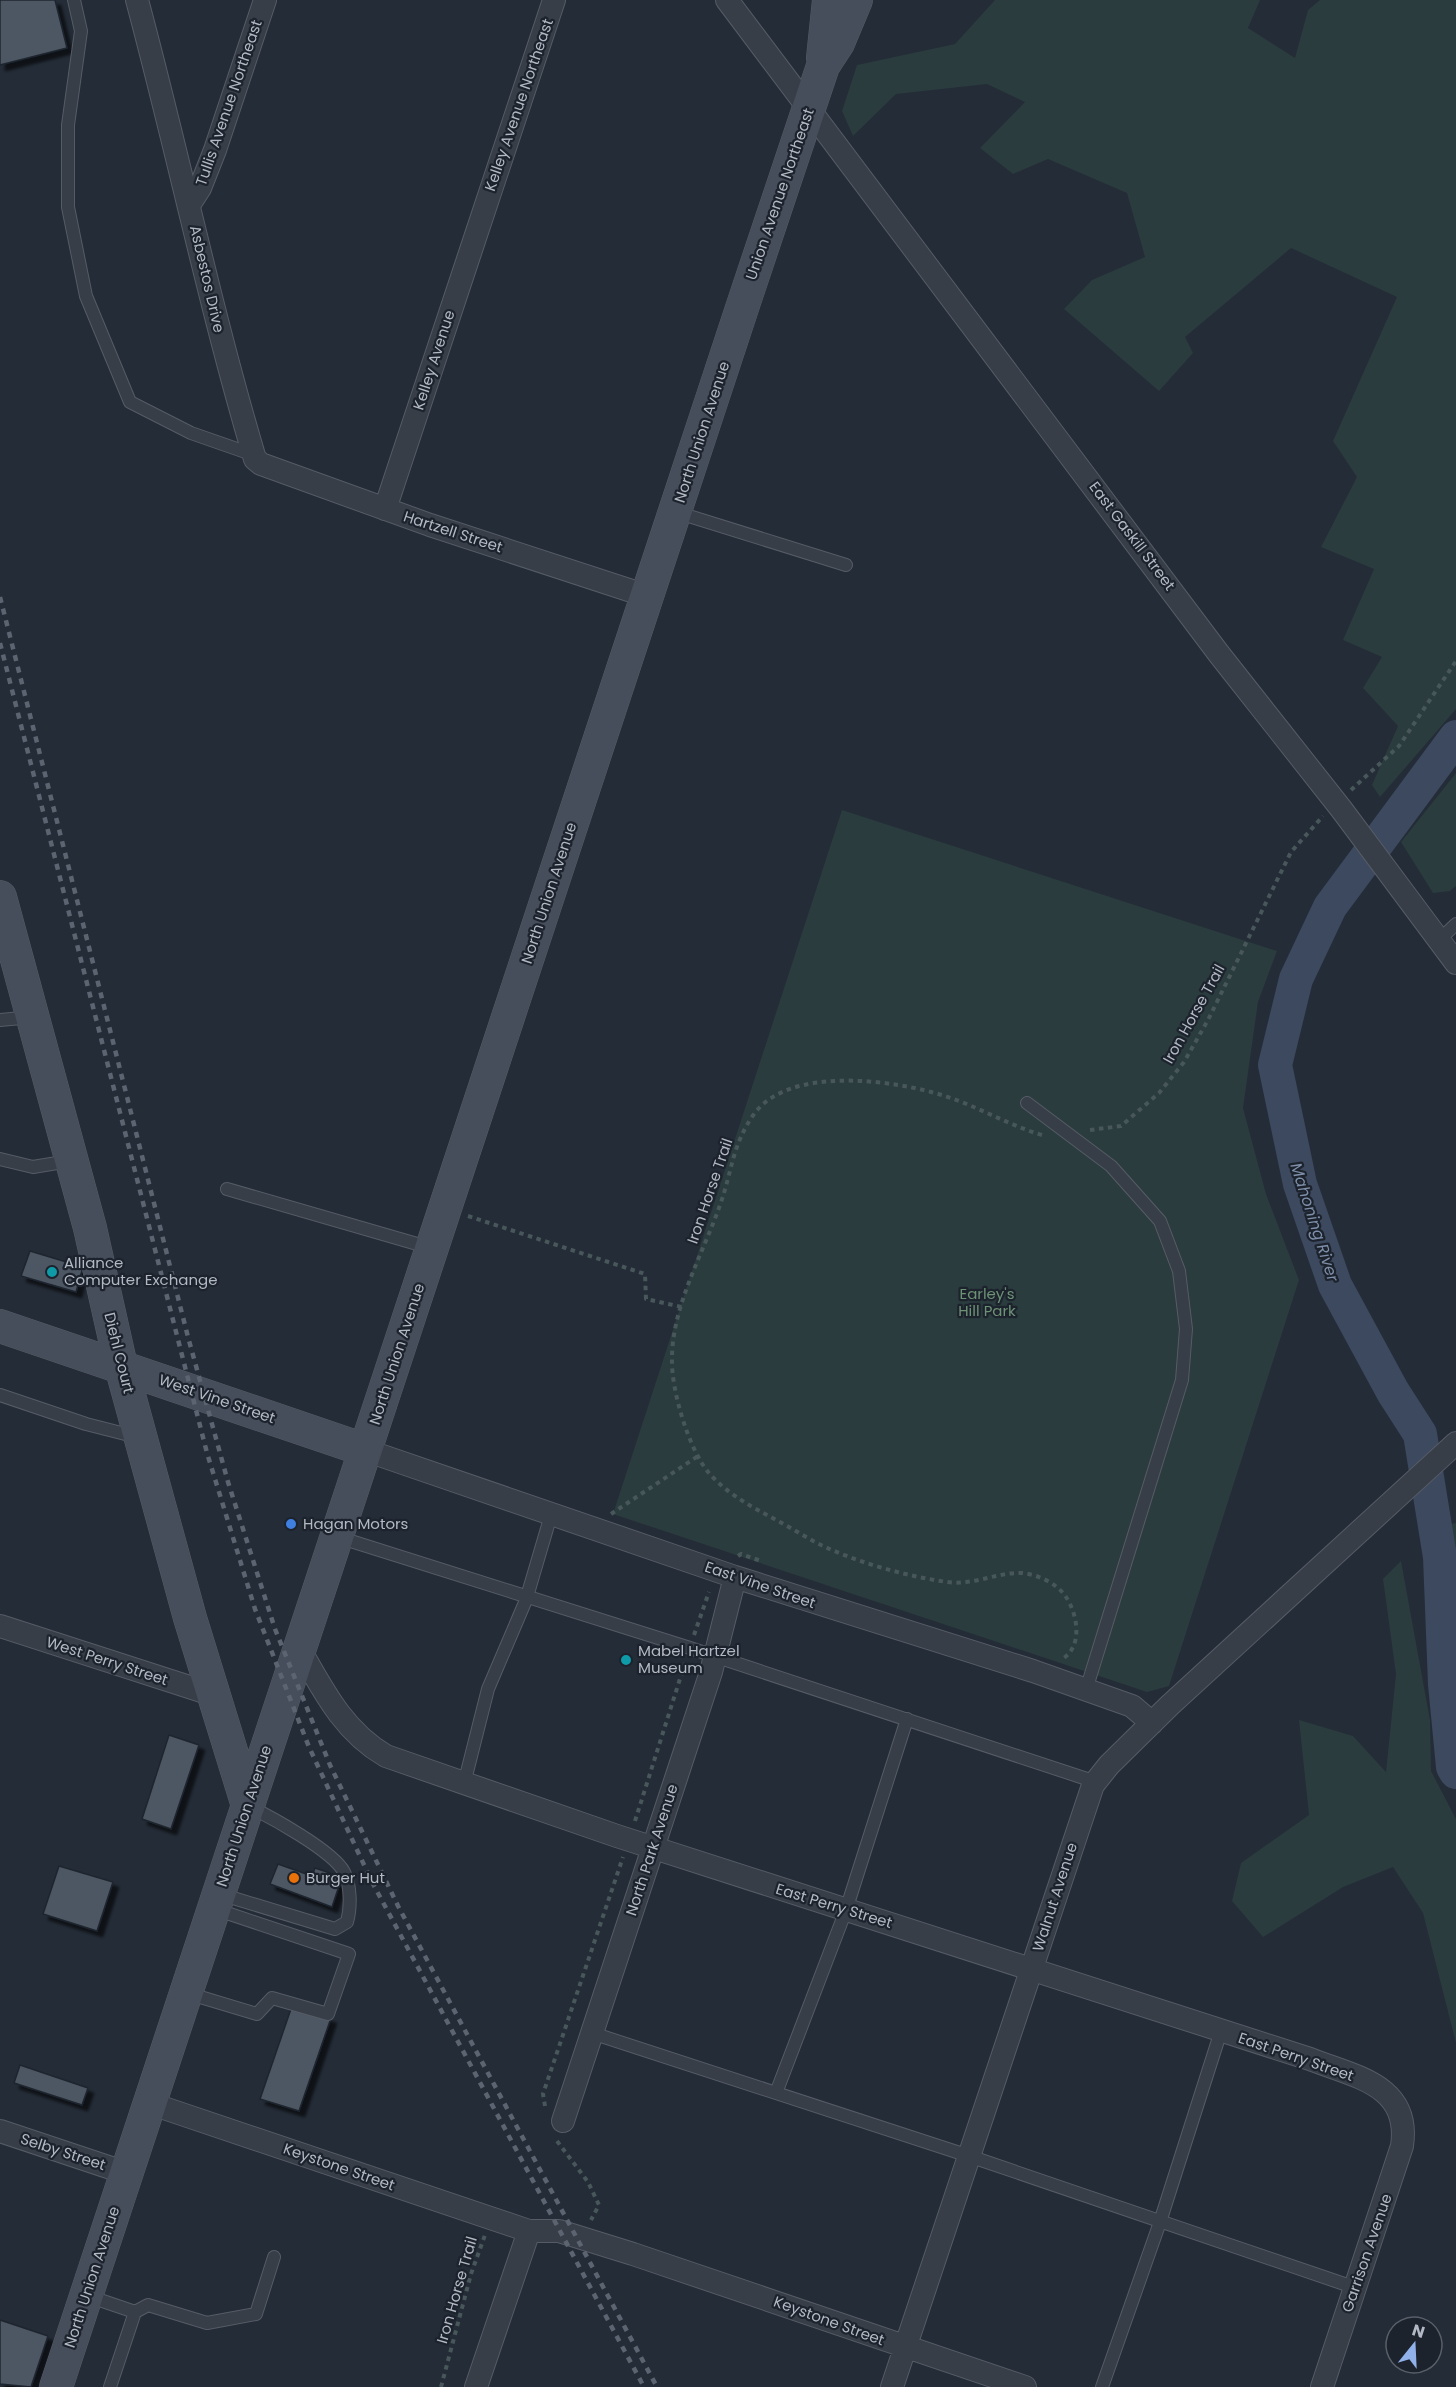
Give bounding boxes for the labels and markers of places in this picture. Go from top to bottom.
place label: Alliance Computer Exchange [64,1252,218,1290]
marker: Alliance Computer Exchange [45,1265,59,1279]
place label: Hagan Motors [303,1513,409,1534]
marker: Hagan Motors [284,1517,298,1531]
place label: Mabel Hartzel Museum [638,1640,740,1678]
marker: Mabel Hartzel Museum [619,1653,633,1667]
place label: Burger Hut [306,1867,385,1888]
marker: Burger Hut [287,1871,301,1885]

